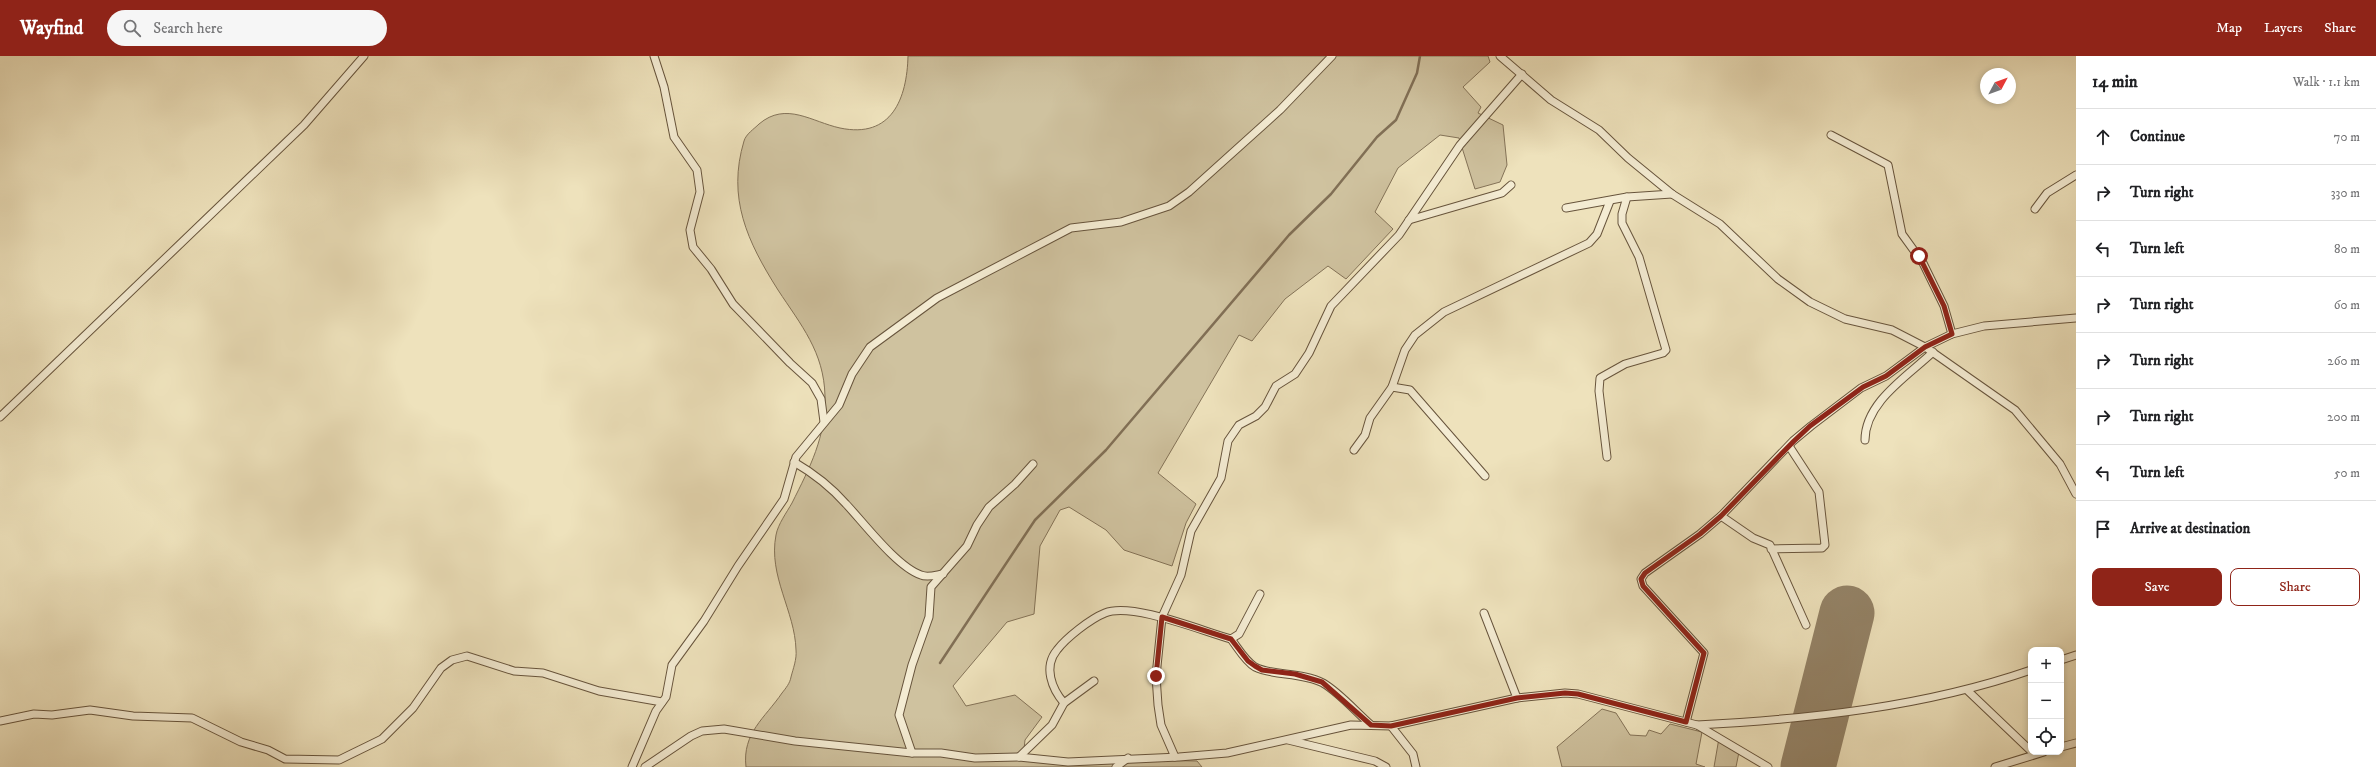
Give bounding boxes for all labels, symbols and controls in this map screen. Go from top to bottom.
search box [107,10,387,46]
text: Wayfind [20,17,83,40]
icon: search [121,17,143,39]
text: Search here [153,19,223,38]
text: Map [2216,19,2242,37]
text: Layers [2264,19,2302,37]
text: Share [2324,19,2356,37]
north arrow [1980,68,2016,104]
text: 14 min [2092,71,2138,93]
text: Walk · 1.1 km [2293,74,2360,90]
icon: ahead [2092,126,2114,148]
text: Continue [2130,127,2185,146]
text: 70 m [2334,129,2360,145]
icon: right [2092,182,2114,204]
text: Turn right [2130,183,2193,202]
text: 330 m [2331,185,2360,201]
icon: left [2092,238,2114,260]
text: Turn left [2130,239,2184,258]
text: 80 m [2334,241,2360,257]
route start [1910,247,1928,265]
icon: right [2092,294,2114,316]
text: Turn right [2130,295,2193,314]
text: 60 m [2334,297,2360,313]
icon: right [2092,350,2114,372]
text: Turn right [2130,351,2193,370]
text: 260 m [2327,353,2360,369]
icon: right [2092,406,2114,428]
text: Turn right [2130,407,2193,426]
text: 200 m [2327,409,2360,425]
icon: left [2092,462,2114,484]
text: Turn left [2130,463,2184,482]
text: 50 m [2334,465,2360,481]
icon: arrive [2092,518,2114,540]
text: Arrive at destination [2130,519,2250,538]
button: Save [2092,568,2222,606]
button: Share [2230,568,2360,606]
map controls [2028,647,2064,755]
button: + [2028,647,2064,683]
route end [1147,667,1165,685]
button: − [2028,683,2064,719]
button: locate [2028,719,2064,755]

